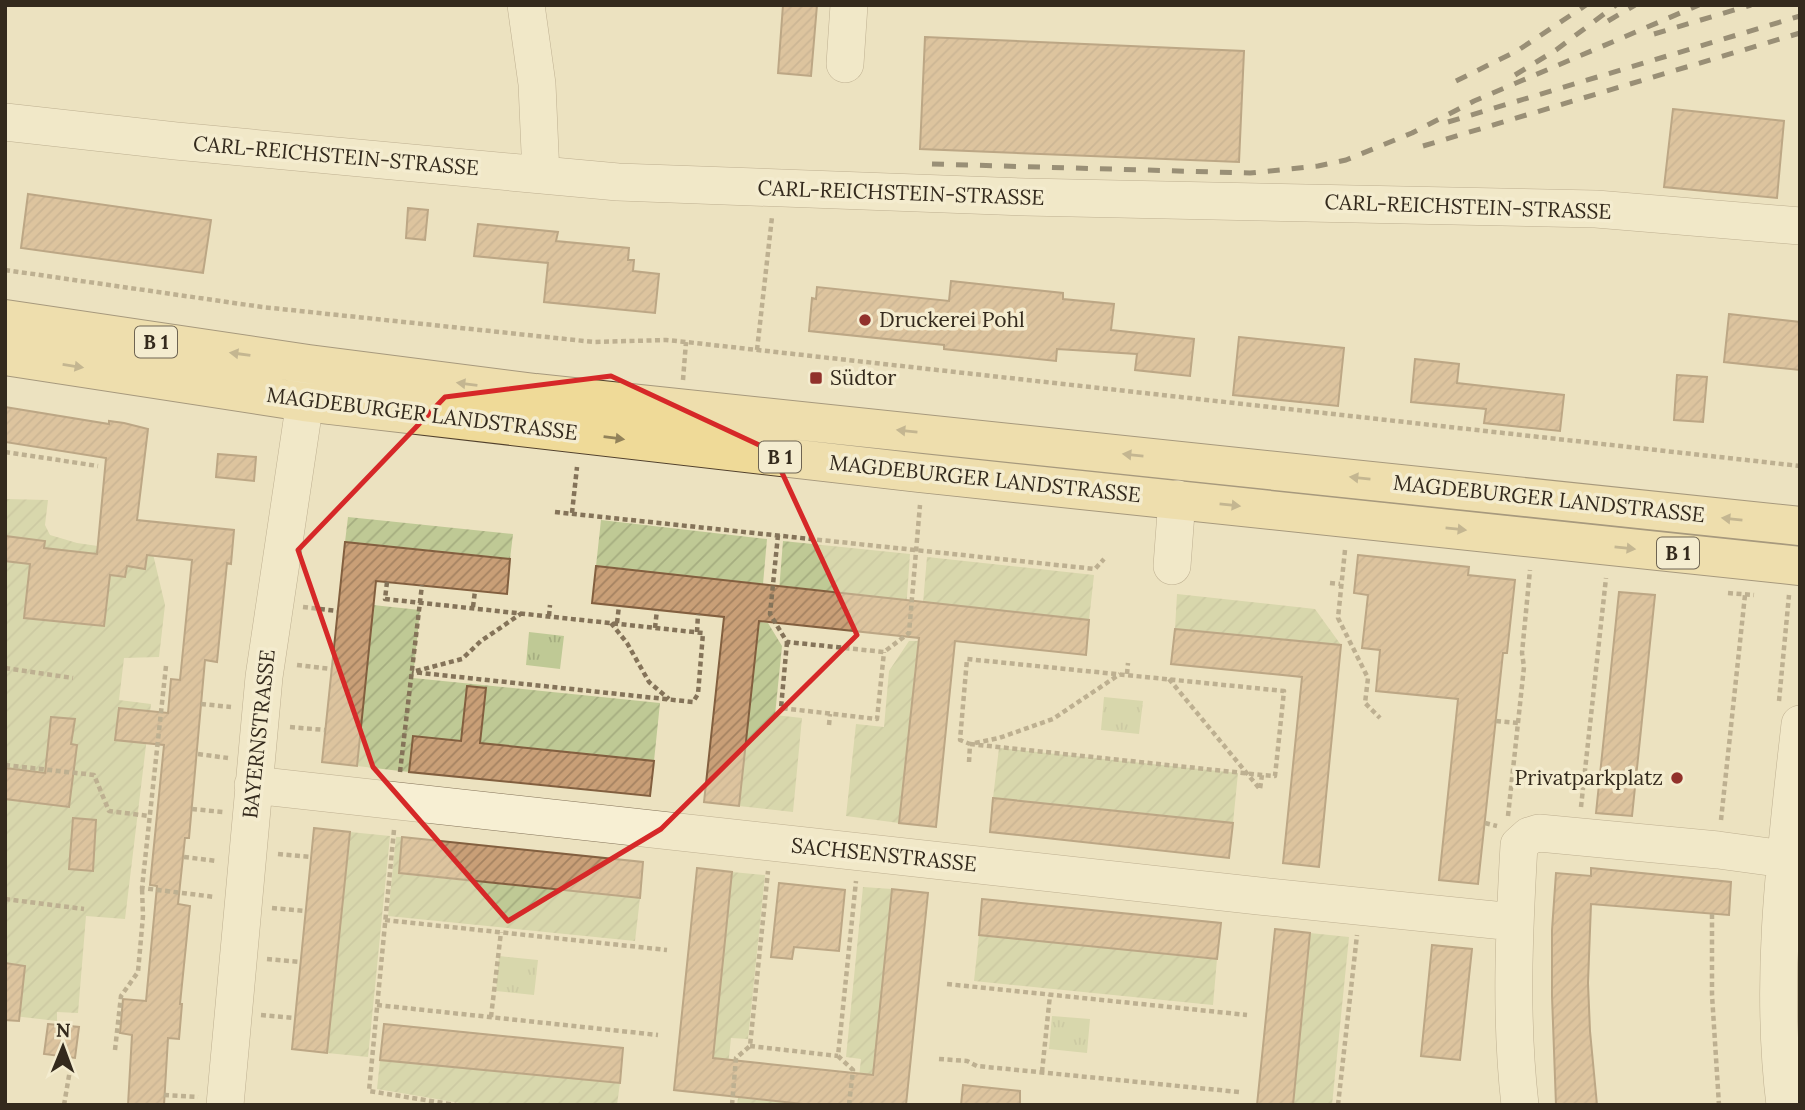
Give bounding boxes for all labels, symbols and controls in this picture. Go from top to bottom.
street label: CARL-REICHSTEIN-STRASSE [192,130,480,181]
street label: CARL-REICHSTEIN-STRASSE [757,174,1045,211]
street label: CARL-REICHSTEIN-STRASSE [1324,188,1612,225]
place label: Druckerei Pohl [879,306,1025,333]
marker: Druckerei Pohl [857,312,873,328]
road number: B 1 [135,326,177,358]
one-way arrow [229,348,251,359]
one-way arrow [62,361,84,372]
place label: Südtor [830,364,896,391]
marker: Südtor [808,370,824,386]
one-way arrow [456,379,478,390]
street label: MAGDEBURGER LANDSTRASSE [265,381,579,446]
one-way arrow [896,425,918,436]
one-way arrow [603,432,625,443]
road number: B 1 [759,442,801,472]
street label: MAGDEBURGER LANDSTRASSE [828,449,1142,508]
one-way arrow [1122,449,1144,460]
street label: MAGDEBURGER LANDSTRASSE [1392,469,1706,528]
one-way arrow [1348,473,1370,484]
one-way arrow [1219,500,1241,511]
one-way arrow [1721,513,1743,524]
one-way arrow [1445,524,1467,535]
road number: B 1 [1657,538,1699,568]
one-way arrow [1614,542,1636,553]
street label: BAYERNSTRASSE [236,648,281,820]
place label: Privatparkplatz [1515,764,1663,791]
marker: Privatparkplatz [1669,770,1685,786]
street label: SACHSENSTRASSE [790,831,978,878]
north arrow [28,1012,98,1082]
text: N [56,1018,71,1042]

